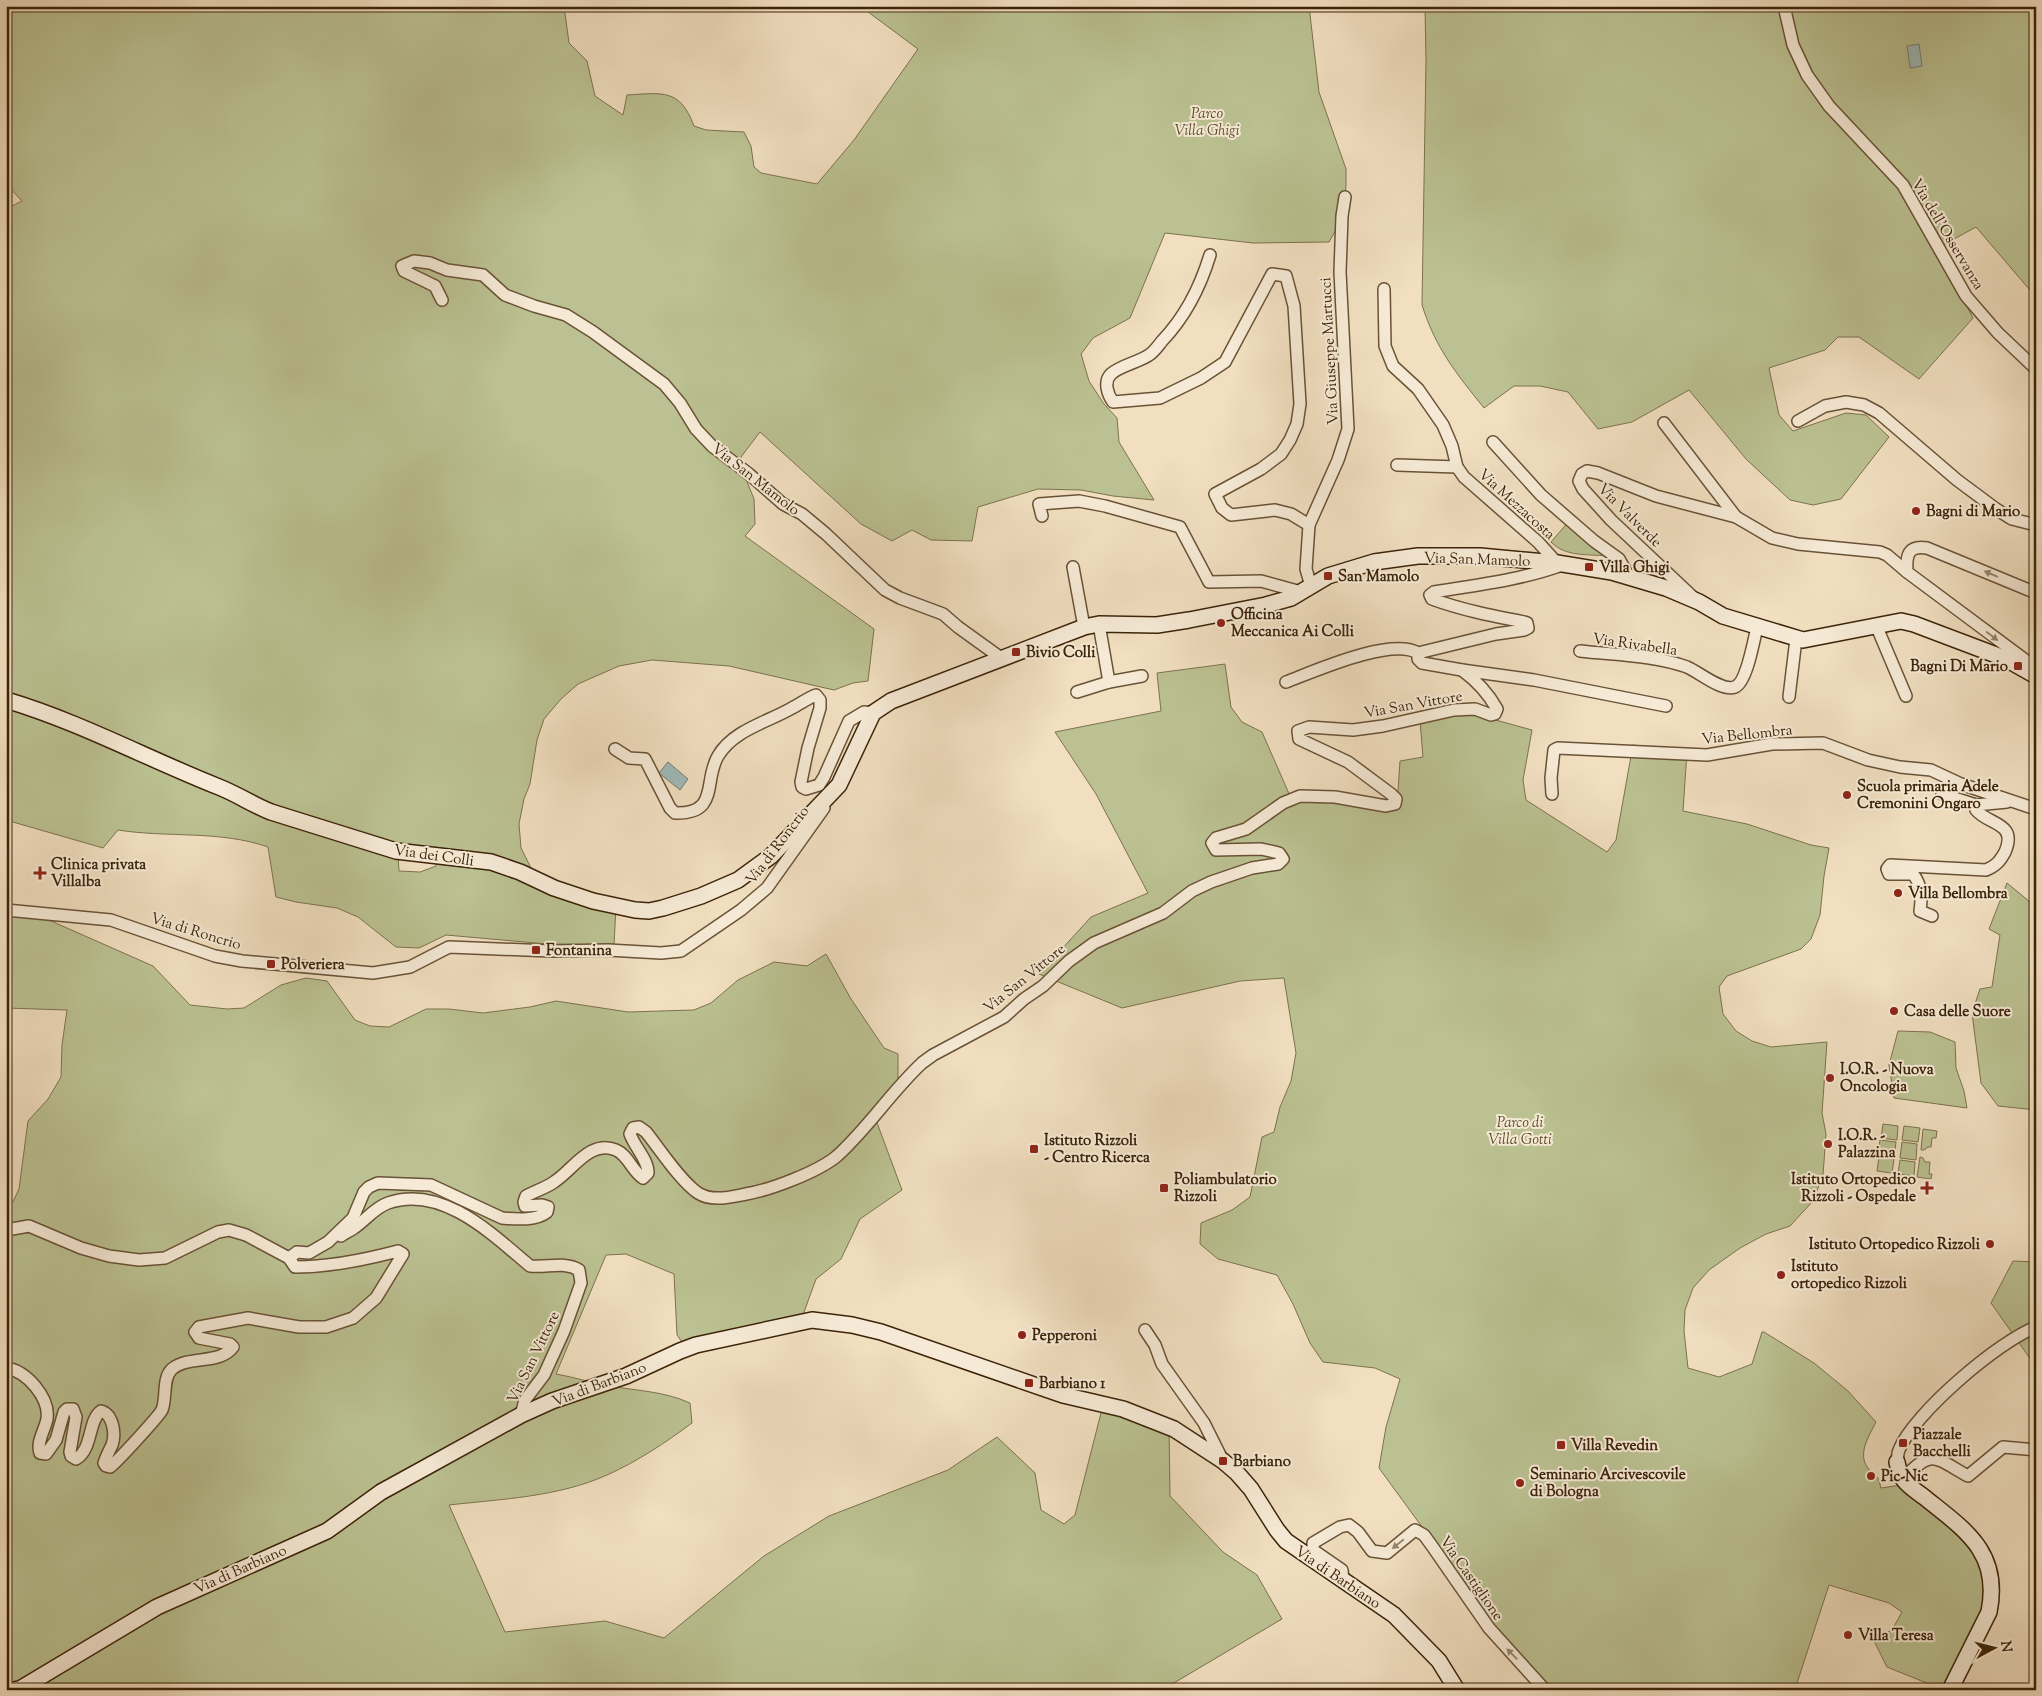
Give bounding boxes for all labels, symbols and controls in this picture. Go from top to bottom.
park label: Parco Villa Ghigi [1174,104,1240,142]
street label: Via dell'Osservanza [1905,175,1988,294]
street label: Via Giuseppe Martucci [1316,277,1345,425]
street label: Via San Mamolo [707,439,804,521]
street label: Via Mezzacosta [1473,465,1559,545]
street label: Via Valverde [1592,479,1666,553]
place label: Bagni di Mario [1926,502,2020,523]
marker: Bagni di Mario [1910,505,1922,517]
street label: Via San Mamolo [1423,548,1531,573]
place label: Villa Ghigi [1599,558,1671,579]
marker: Villa Ghigi [1583,561,1595,573]
place label: San Mamolo [1338,567,1419,588]
marker: San Mamolo [1322,570,1334,582]
one-way arrow [1984,570,1998,578]
place label: Officina Meccanica Ai Colli [1231,605,1355,643]
marker: Officina Meccanica Ai Colli [1215,617,1227,629]
street label: Via Rivabella [1591,629,1679,662]
one-way arrow [1985,630,1998,641]
place label: Bivio Colli [1026,643,1096,664]
marker: Bivio Colli [1010,646,1022,658]
place label: Bagni Di Mario [1910,657,2008,678]
marker: Bagni Di Mario [2012,660,2024,672]
street label: Via San Vittore [1362,686,1464,725]
street label: Via Bellombra [1701,720,1794,751]
place label: Scuola primaria Adele Cremonini Ongaro [1857,777,1999,815]
marker: Scuola primaria Adele Cremonini Ongaro [1841,789,1853,801]
street label: Via di Roncrio [742,802,815,890]
street label: Via dei Colli [392,840,475,873]
place label: Clinica privata Villalba [51,855,146,893]
marker: Clinica privata Villalba [33,866,47,880]
place label: Villa Bellombra [1908,884,2008,905]
marker: Villa Bellombra [1892,887,1904,899]
street label: Via di Roncrio [148,909,243,956]
street label: Via San Vittore [979,940,1070,1019]
place label: Fontanina [546,941,612,962]
marker: Fontanina [530,944,542,956]
place label: Polveriera [281,955,345,976]
marker: Polveriera [265,958,277,970]
place label: Casa delle Suore [1904,1002,2011,1023]
marker: Casa delle Suore [1888,1005,1900,1017]
place label: I.O.R. - Nuova Oncologia [1840,1060,1934,1098]
marker: I.O.R. - Nuova Oncologia [1824,1072,1836,1084]
park label: Parco di Villa Gotti [1488,1113,1552,1151]
place label: I.O.R. - Palazzina [1838,1126,1896,1164]
place label: Istituto Rizzoli - Centro Ricerca [1044,1131,1150,1169]
marker: I.O.R. - Palazzina [1822,1138,1834,1150]
marker: Istituto Rizzoli - Centro Ricerca [1028,1143,1040,1155]
place label: Poliambulatorio Rizzoli [1174,1170,1277,1208]
place label: Istituto Ortopedico Rizzoli - Ospedale [1791,1170,1916,1208]
marker: Istituto Ortopedico Rizzoli - Ospedale [1920,1181,1934,1195]
marker: Poliambulatorio Rizzoli [1158,1182,1170,1194]
place label: Istituto Ortopedico Rizzoli [1809,1235,1981,1256]
marker: Istituto Ortopedico Rizzoli [1984,1238,1996,1250]
place label: Istituto ortopedico Rizzoli [1791,1257,1908,1295]
marker: Istituto ortopedico Rizzoli [1775,1269,1787,1281]
street label: Via San Vittore [503,1308,566,1407]
place label: Pepperoni [1032,1326,1098,1347]
marker: Pepperoni [1016,1329,1028,1341]
street label: Via di Barbiano [549,1358,650,1413]
place label: Barbiano 1 [1039,1374,1106,1395]
marker: Barbiano 1 [1023,1377,1035,1389]
place label: Piazzale Bacchelli [1913,1425,1972,1463]
place label: Villa Revedin [1571,1436,1658,1457]
marker: Piazzale Bacchelli [1897,1437,1909,1449]
marker: Villa Revedin [1555,1439,1567,1451]
place label: Barbiano [1233,1452,1291,1473]
marker: Barbiano [1217,1455,1229,1467]
place label: Seminario Arcivescovile di Bologna [1530,1465,1686,1503]
place label: Pic-Nic [1881,1467,1928,1488]
marker: Pic-Nic [1865,1470,1877,1482]
marker: Seminario Arcivescovile di Bologna [1514,1477,1526,1489]
street label: Via Castiglione [1434,1532,1508,1626]
one-way arrow [1392,1538,1404,1550]
street label: Via di Barbiano [191,1541,290,1600]
street label: Via di Barbiano [1290,1542,1384,1615]
north arrow [1970,1624,2020,1674]
place label: Villa Teresa [1858,1626,1934,1647]
marker: Villa Teresa [1842,1629,1854,1641]
text: N [1994,1640,2016,1653]
one-way arrow [1506,1648,1518,1660]

